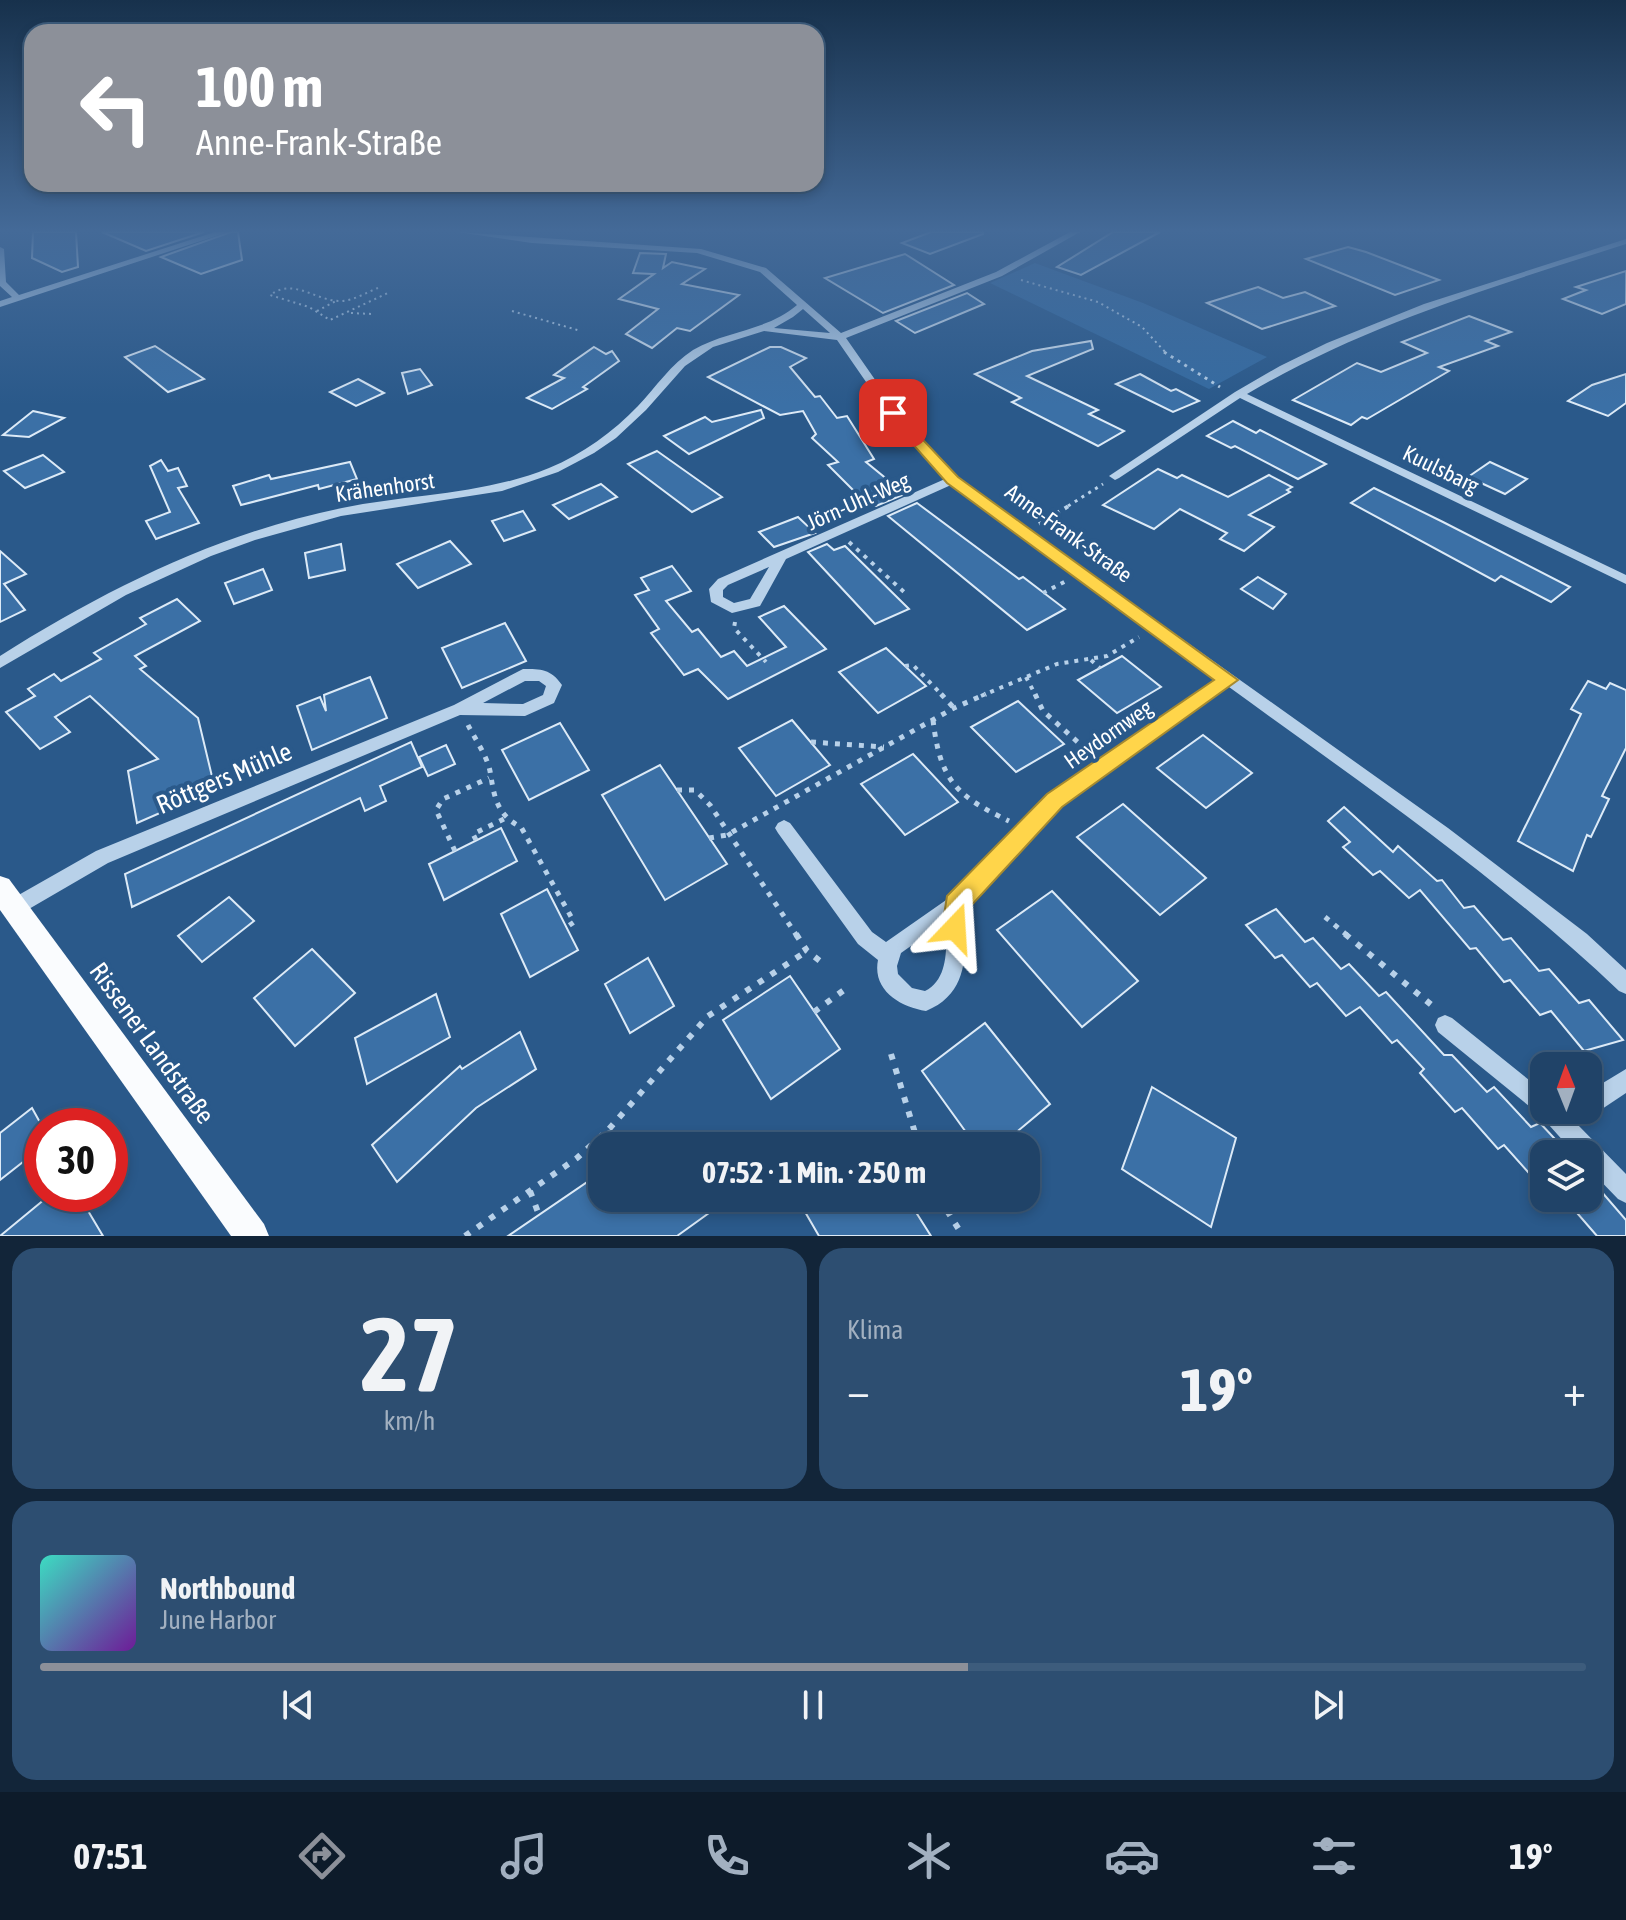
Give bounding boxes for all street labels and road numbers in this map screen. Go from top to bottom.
street label: Kuulsbarg [1399,439,1484,499]
street label: Krähenhorst [334,467,436,507]
street label: Jörn-Uhl-Weg [803,467,914,535]
street label: Anne-Frank-Straße [1001,478,1137,588]
street label: Heydornweg [1059,694,1158,774]
street label: Röttgers Mühle [152,736,296,820]
street label: Rissener Landstraße [83,957,221,1129]

